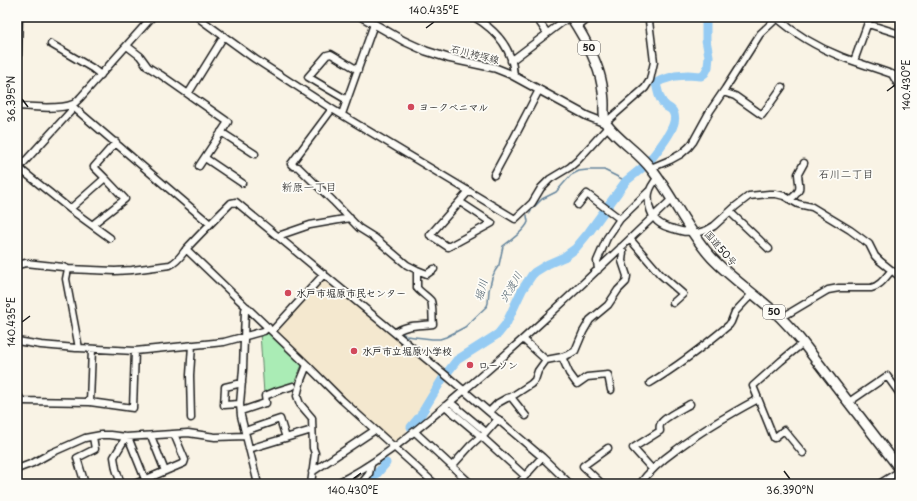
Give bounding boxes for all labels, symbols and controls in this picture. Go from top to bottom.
text: 140.435°E [409,2,459,17]
street label: 石川袴塚線 [449,40,501,67]
road number: 50 [578,41,600,55]
text: 140.430°E [898,59,913,111]
text: 36.395°N [3,75,18,122]
place label: ヨークベニマル [419,99,488,114]
marker: ヨークベニマル [406,102,416,112]
district label: 石川二丁目 [819,165,874,182]
district label: 新原一丁目 [282,178,337,195]
street label: 国道50号 [701,226,741,269]
water label: 沢渡川 [495,268,526,305]
water label: 堀川 [470,277,491,303]
place label: 水戸市堀原市民センター [296,285,406,300]
marker: 水戸市堀原市民センター [283,288,293,298]
text: 140.435°E [3,297,18,347]
road number: 50 [763,305,785,319]
place label: 水戸市立堀原小学校 [362,343,452,358]
marker: 水戸市立堀原小学校 [349,346,359,356]
place label: ローソン [478,357,518,372]
marker: ローソン [465,360,475,370]
text: 140.430°E [327,482,379,497]
text: 36.390°N [766,482,814,497]

